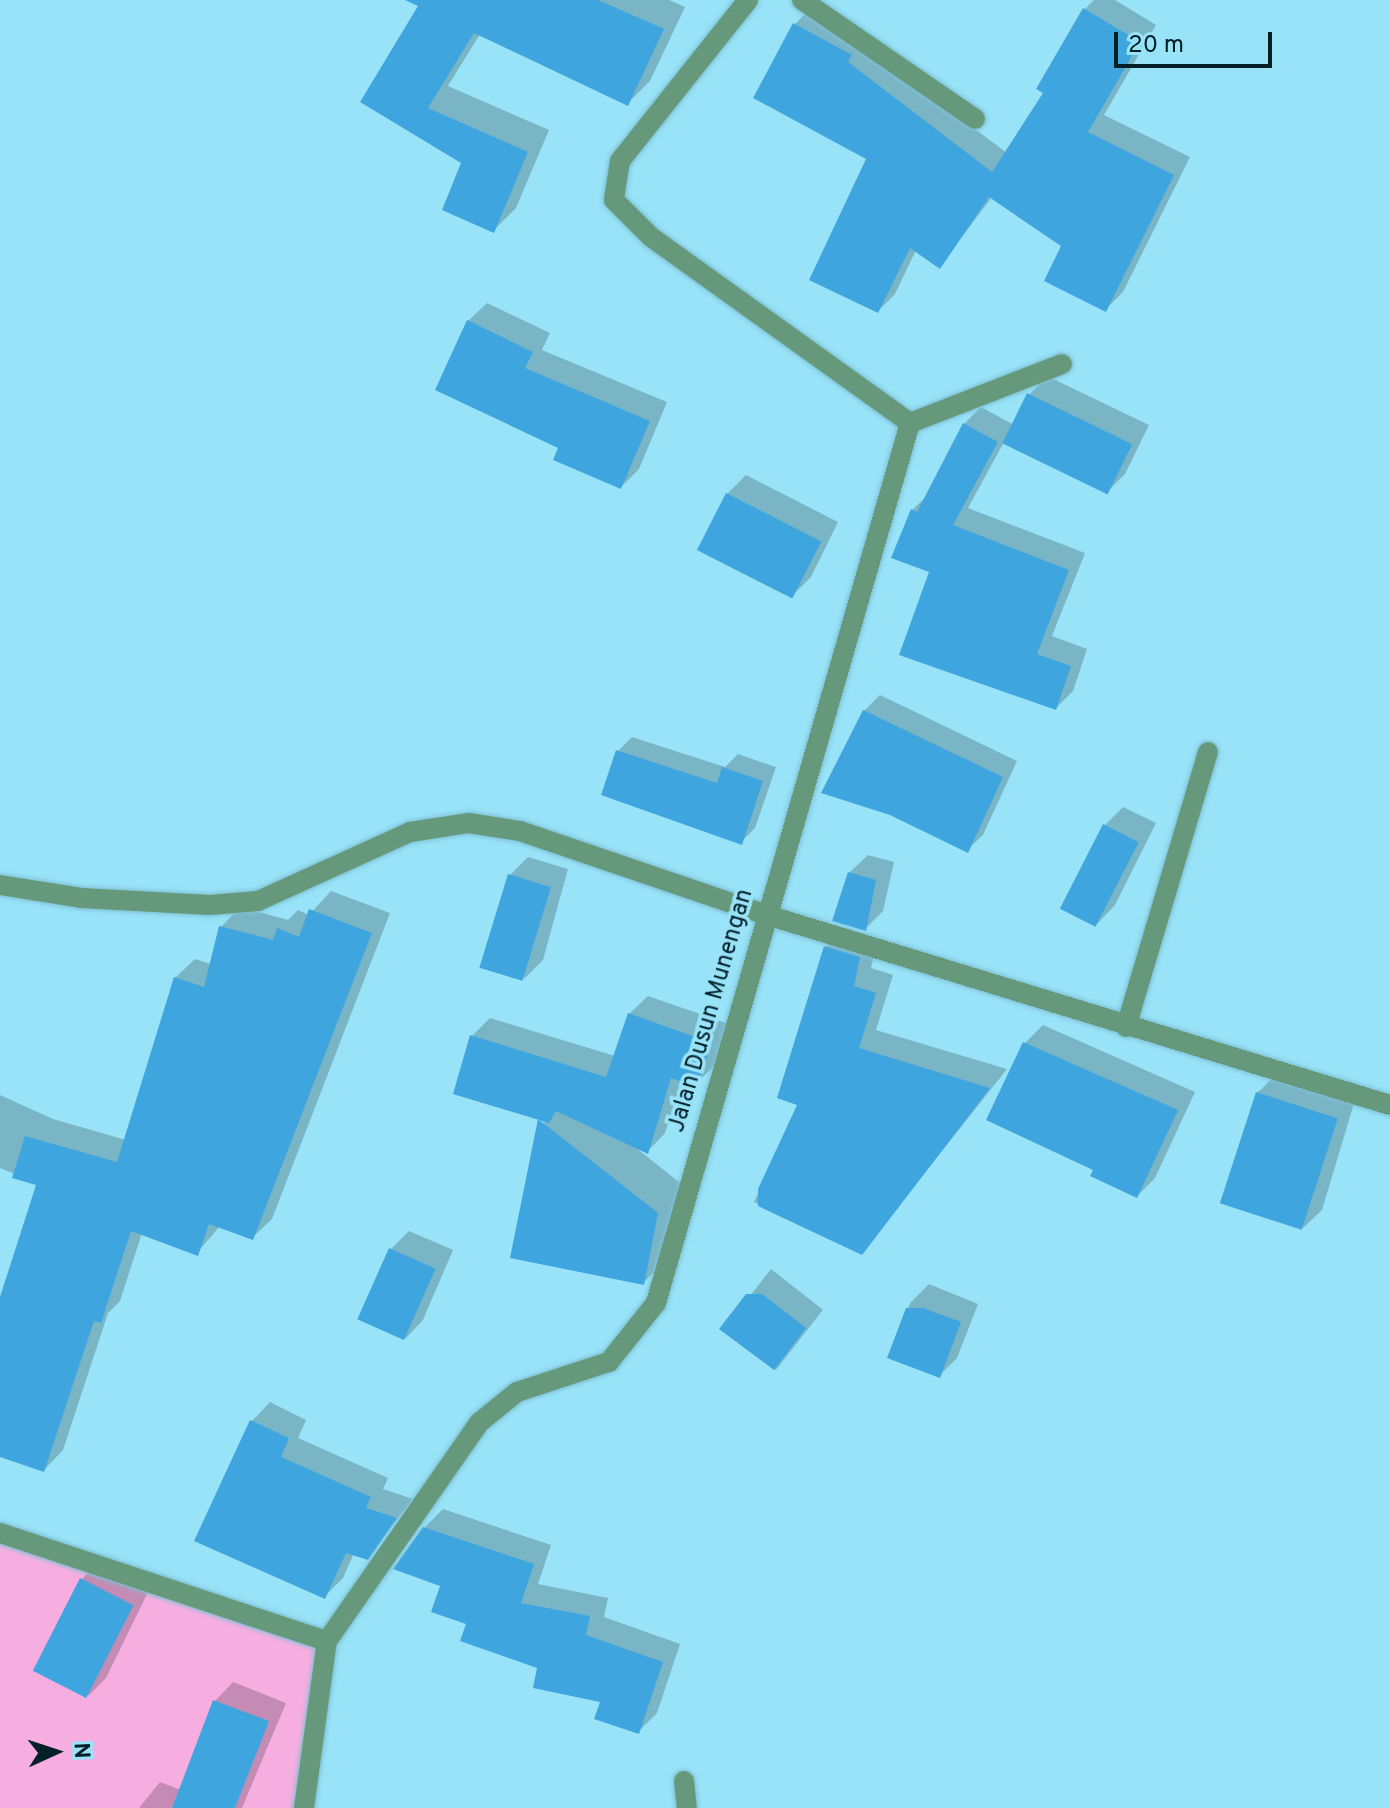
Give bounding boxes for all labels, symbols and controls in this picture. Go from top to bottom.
scale bar [1118,16,1276,66]
text: 20 m [1128,31,1184,61]
street label: Jalan Dusun Munengan [663,886,761,1136]
north arrow [16,1712,96,1792]
text: N [67,1742,94,1759]

